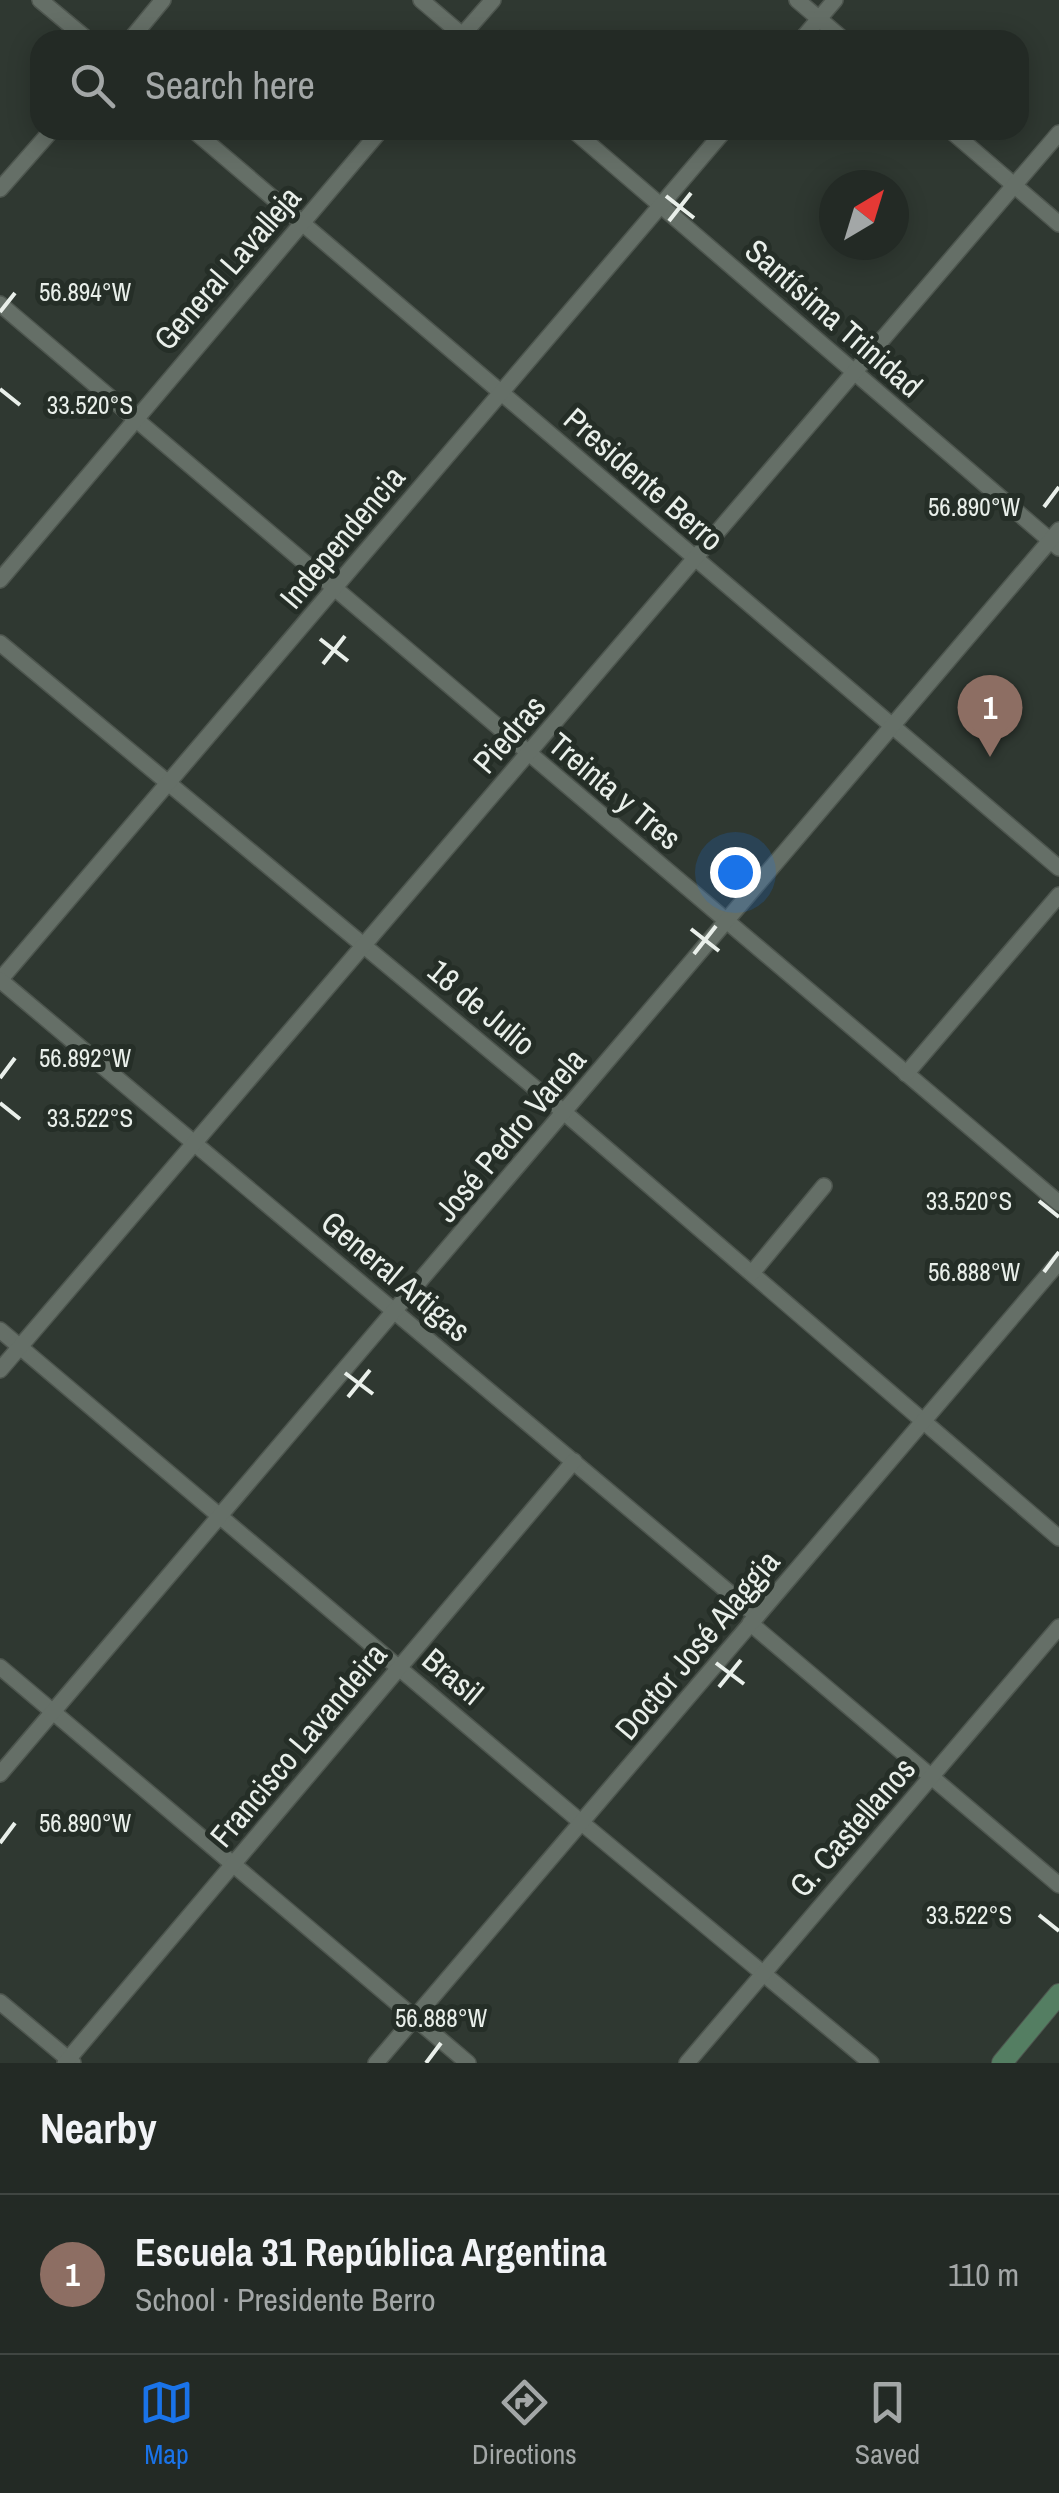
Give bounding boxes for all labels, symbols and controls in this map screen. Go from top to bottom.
search box [30,30,1029,140]
icon: search [65,58,120,113]
text: Search here [145,60,315,111]
north arrow [819,170,909,260]
street label: General Lavalleja [144,177,310,359]
street label: Santísima Trinidad [736,229,932,407]
text: 56.894°W [39,275,132,309]
text: 33.520°S [47,388,133,422]
street label: Presidente Berro [555,398,733,560]
street label: Independencia [270,456,415,617]
text: 56.890°W [928,490,1021,524]
pin: 1 [958,674,1022,757]
street label: Piedras [463,686,555,782]
street label: Treinta y Tres [540,723,690,859]
your location [710,847,761,898]
street label: 18 de Julio [419,949,545,1065]
street label: José Pedro Varela [425,1039,595,1231]
text: 56.892°W [39,1041,132,1075]
text: 33.522°S [47,1101,133,1135]
text: 33.520°S [926,1184,1012,1218]
street label: General Artigas [312,1201,480,1351]
text: 56.888°W [928,1255,1021,1289]
street label: Doctor José Alaggia [605,1541,789,1749]
street label: Francisco Lavandeira [200,1634,396,1856]
street label: Brasil [413,1638,493,1714]
street label: G. Castellanos [779,1748,925,1906]
text: 56.890°W [39,1806,132,1840]
text: 33.522°S [926,1898,1012,1932]
text: 56.888°W [395,2001,488,2035]
text: Nearby [40,2100,157,2156]
text: Escuela 31 República Argentina [135,2227,607,2278]
text: 1 [65,2253,80,2296]
text: 110 m [948,2253,1019,2296]
text: School · Presidente Berro [135,2278,435,2321]
tab: Map [139,2375,194,2473]
tab: Directions [472,2375,577,2473]
tab: Saved [855,2375,920,2473]

